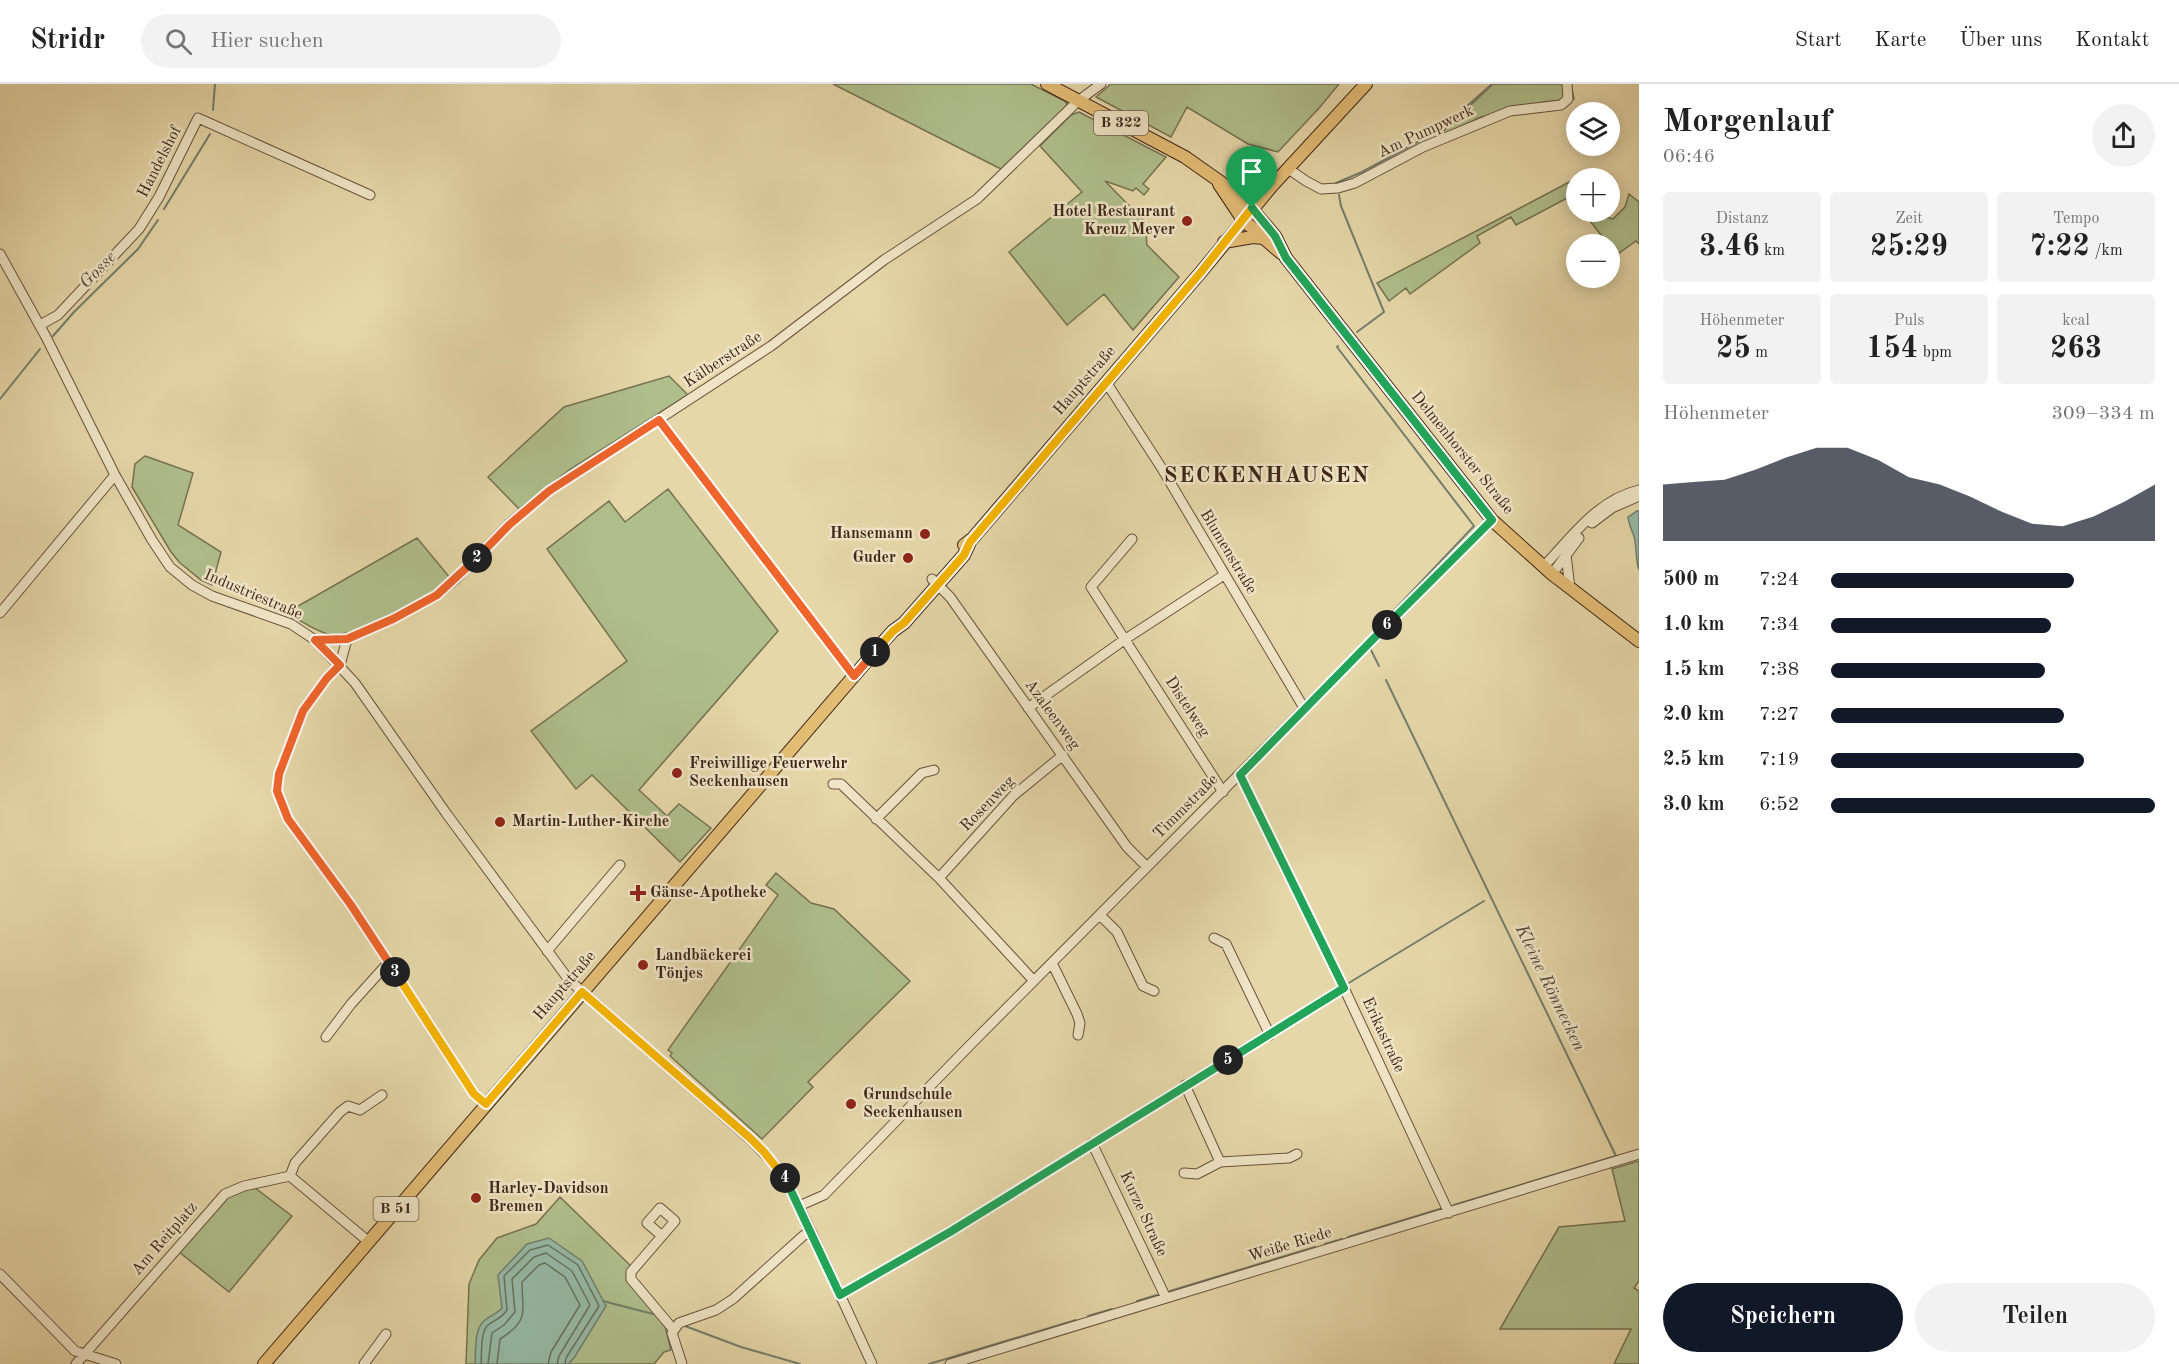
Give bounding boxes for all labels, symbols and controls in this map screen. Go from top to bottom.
search box [141,14,561,68]
icon: search [162,25,195,58]
text: Stridr [30,27,105,55]
text: Hier suchen [210,30,324,52]
text: Start [1795,30,1842,51]
text: Karte [1875,30,1926,51]
text: Über uns [1959,30,2042,51]
text: Kontakt [2075,30,2149,51]
map controls [1566,102,1620,288]
button: layers [1566,102,1620,156]
street label: Am Pumpwerk [1376,103,1476,161]
button: share [2092,104,2155,167]
text: Morgenlauf [1663,106,1832,139]
road number: B 322 [1094,111,1148,135]
street label: Handelshof [135,123,185,200]
pin [1226,146,1277,208]
text: 06:46 [1663,147,1715,167]
icon: arrive [1235,155,1268,188]
button: + [1566,168,1620,222]
place label: Hotel Restaurant Kreuz Meyer [1052,204,1175,238]
text: Distanz [1716,211,1768,227]
text: Zeit [1895,211,1923,227]
text: Tempo [2053,211,2099,227]
marker: Hotel Restaurant Kreuz Meyer [1180,214,1194,228]
text: 3.46 [1699,232,1760,262]
text: 25:29 [1870,232,1948,262]
text: 7:22 [2029,232,2090,262]
button: − [1566,234,1620,288]
text: km [1760,243,1785,259]
text: /km [2090,243,2123,259]
water label: Gosse [76,248,120,292]
text: Höhenmeter [1700,313,1784,329]
text: Puls [1894,313,1924,329]
text: kcal [2062,313,2090,329]
street label: Kälberstraße [681,329,765,391]
text: 25 [1716,334,1751,364]
text: 154 [1866,334,1918,364]
text: 263 [2050,334,2102,364]
street label: Hauptstraße [1051,343,1119,419]
text: m [1751,345,1768,361]
text: bpm [1918,345,1952,361]
street label: Delmenhorster Straße [1408,389,1516,517]
text: Höhenmeter [1663,404,1769,424]
text: 309–334 m [2052,404,2155,424]
district label: SECKENHAUSEN [1164,465,1370,487]
street label: Blumenstraße [1197,507,1259,597]
place label: Hansemann [830,526,913,542]
marker: Hansemann [918,527,932,541]
pin: 2 [462,543,492,573]
text: 2 [472,550,482,566]
place label: Guder [853,550,896,566]
marker: Guder [901,551,915,565]
street label: Industriestraße [201,567,305,623]
text: 500 m [1663,570,1719,590]
text: 7:24 [1759,570,1799,590]
pin: 6 [1372,610,1402,640]
text: 1.0 km [1663,615,1725,635]
text: 7:34 [1759,615,1799,635]
text: 6 [1382,617,1392,633]
pin: 1 [860,637,890,667]
text: 1 [870,644,880,660]
text: 1.5 km [1663,660,1725,680]
text: 7:38 [1759,660,1799,680]
street label: Distelweg [1162,674,1213,740]
street label: Azaleenweg [1021,677,1083,753]
text: 2.0 km [1663,705,1725,725]
text: 7:27 [1759,705,1799,725]
text: 2.5 km [1663,750,1725,770]
text: 7:19 [1759,750,1799,770]
place label: Freiwillige Feuerwehr Seckenhausen [689,756,847,790]
marker: Freiwillige Feuerwehr Seckenhausen [670,766,684,780]
street label: Timmstraße [1151,772,1221,842]
street label: Rosenweg [958,773,1018,835]
text: 3.0 km [1663,795,1725,815]
text: 6:52 [1759,795,1799,815]
place label: Martin-Luther-Kirche [512,814,669,830]
marker: Martin-Luther-Kirche [493,815,507,829]
place label: Gänse-Apotheke [650,885,767,901]
marker: Gänse-Apotheke [631,886,645,900]
water label: Kleine Rönnecken [1511,921,1588,1054]
street label: Hauptstraße [531,948,599,1024]
place label: Landbäckerei Tönjes [655,948,751,982]
pin: 3 [380,957,410,987]
marker: Landbäckerei Tönjes [636,958,650,972]
text: 3 [390,964,400,980]
street label: Erikastraße [1359,995,1407,1075]
pin: 5 [1213,1045,1243,1075]
text: 5 [1223,1052,1233,1068]
place label: Grundschule Seckenhausen [863,1087,963,1121]
marker: Grundschule Seckenhausen [844,1097,858,1111]
pin: 4 [770,1163,800,1193]
street label: Kurze Straße [1116,1169,1170,1259]
text: 4 [780,1170,790,1186]
place label: Harley-Davidson Bremen [488,1181,609,1215]
marker: Harley-Davidson Bremen [469,1191,483,1205]
road number: B 51 [374,1197,418,1221]
street label: Am Reitplatz [129,1199,201,1279]
street label: Weiße Riede [1246,1225,1334,1265]
button: Speichern [1663,1283,1903,1352]
button: Teilen [1915,1283,2155,1352]

